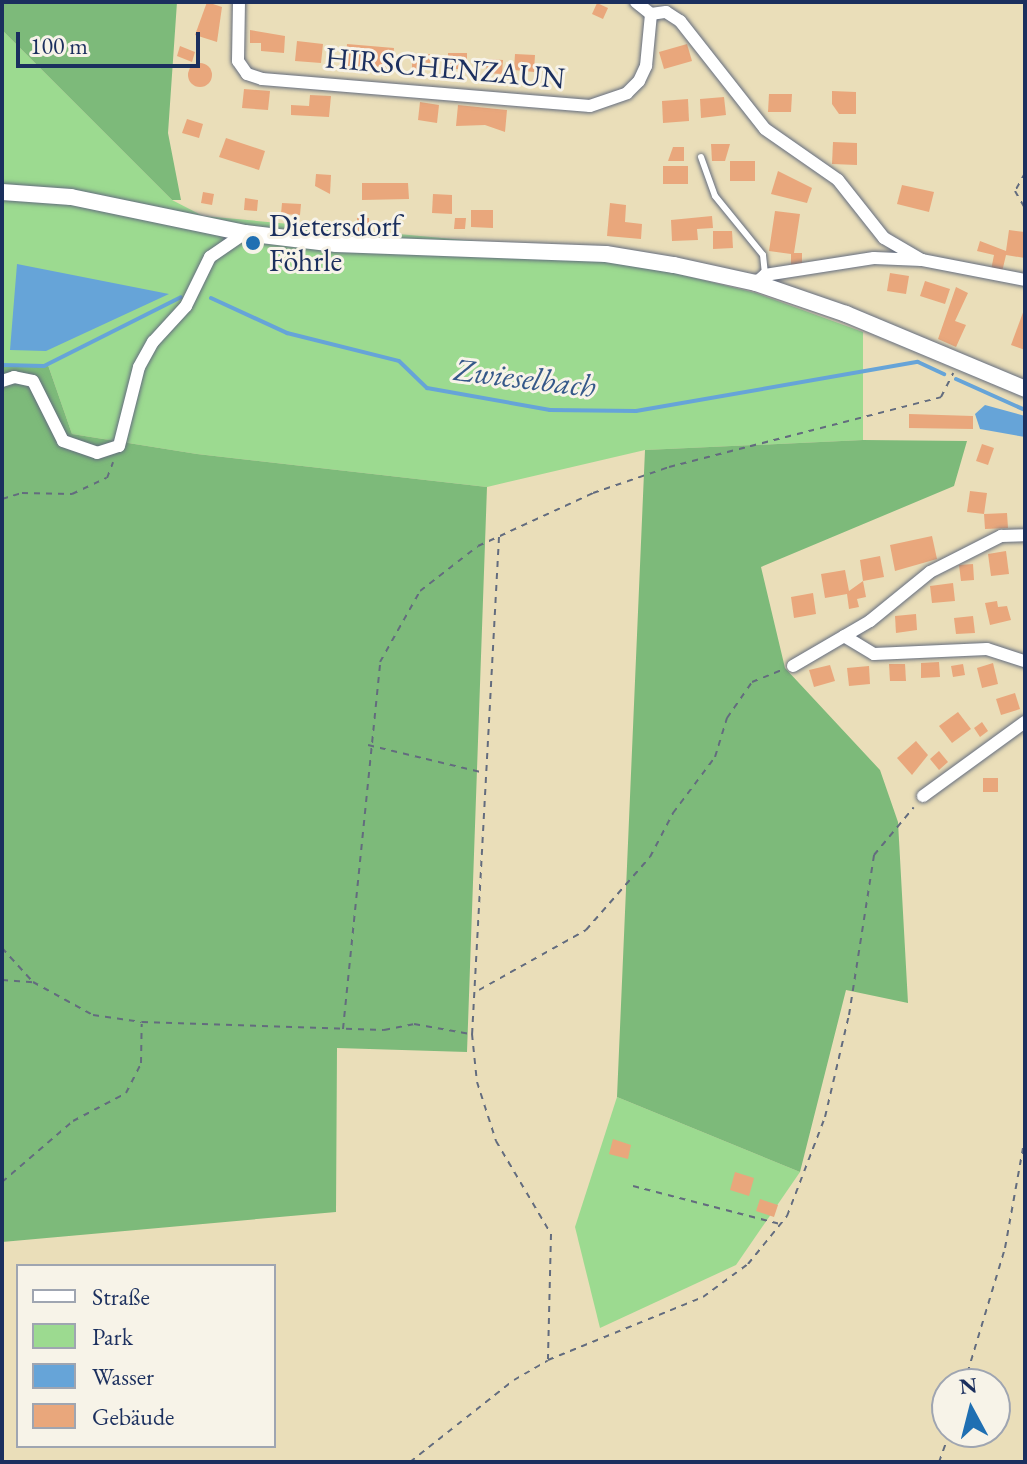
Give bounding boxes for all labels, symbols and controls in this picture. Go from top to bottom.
scale bar [20,16,204,66]
text: 100 m [30,30,88,61]
street label: HIRSCHENZAUN [323,40,567,96]
place label: Dietersdorf Föhrle [269,208,401,278]
marker: Dietersdorf Föhrle [244,234,262,252]
water label: Zwieselbach [452,350,598,406]
legend [16,1264,276,1448]
text: Straße [92,1281,150,1312]
text: Park [92,1321,133,1352]
text: Wasser [92,1361,154,1392]
north arrow [931,1368,1011,1448]
text: N [958,1370,979,1401]
text: Gebäude [92,1401,174,1432]

